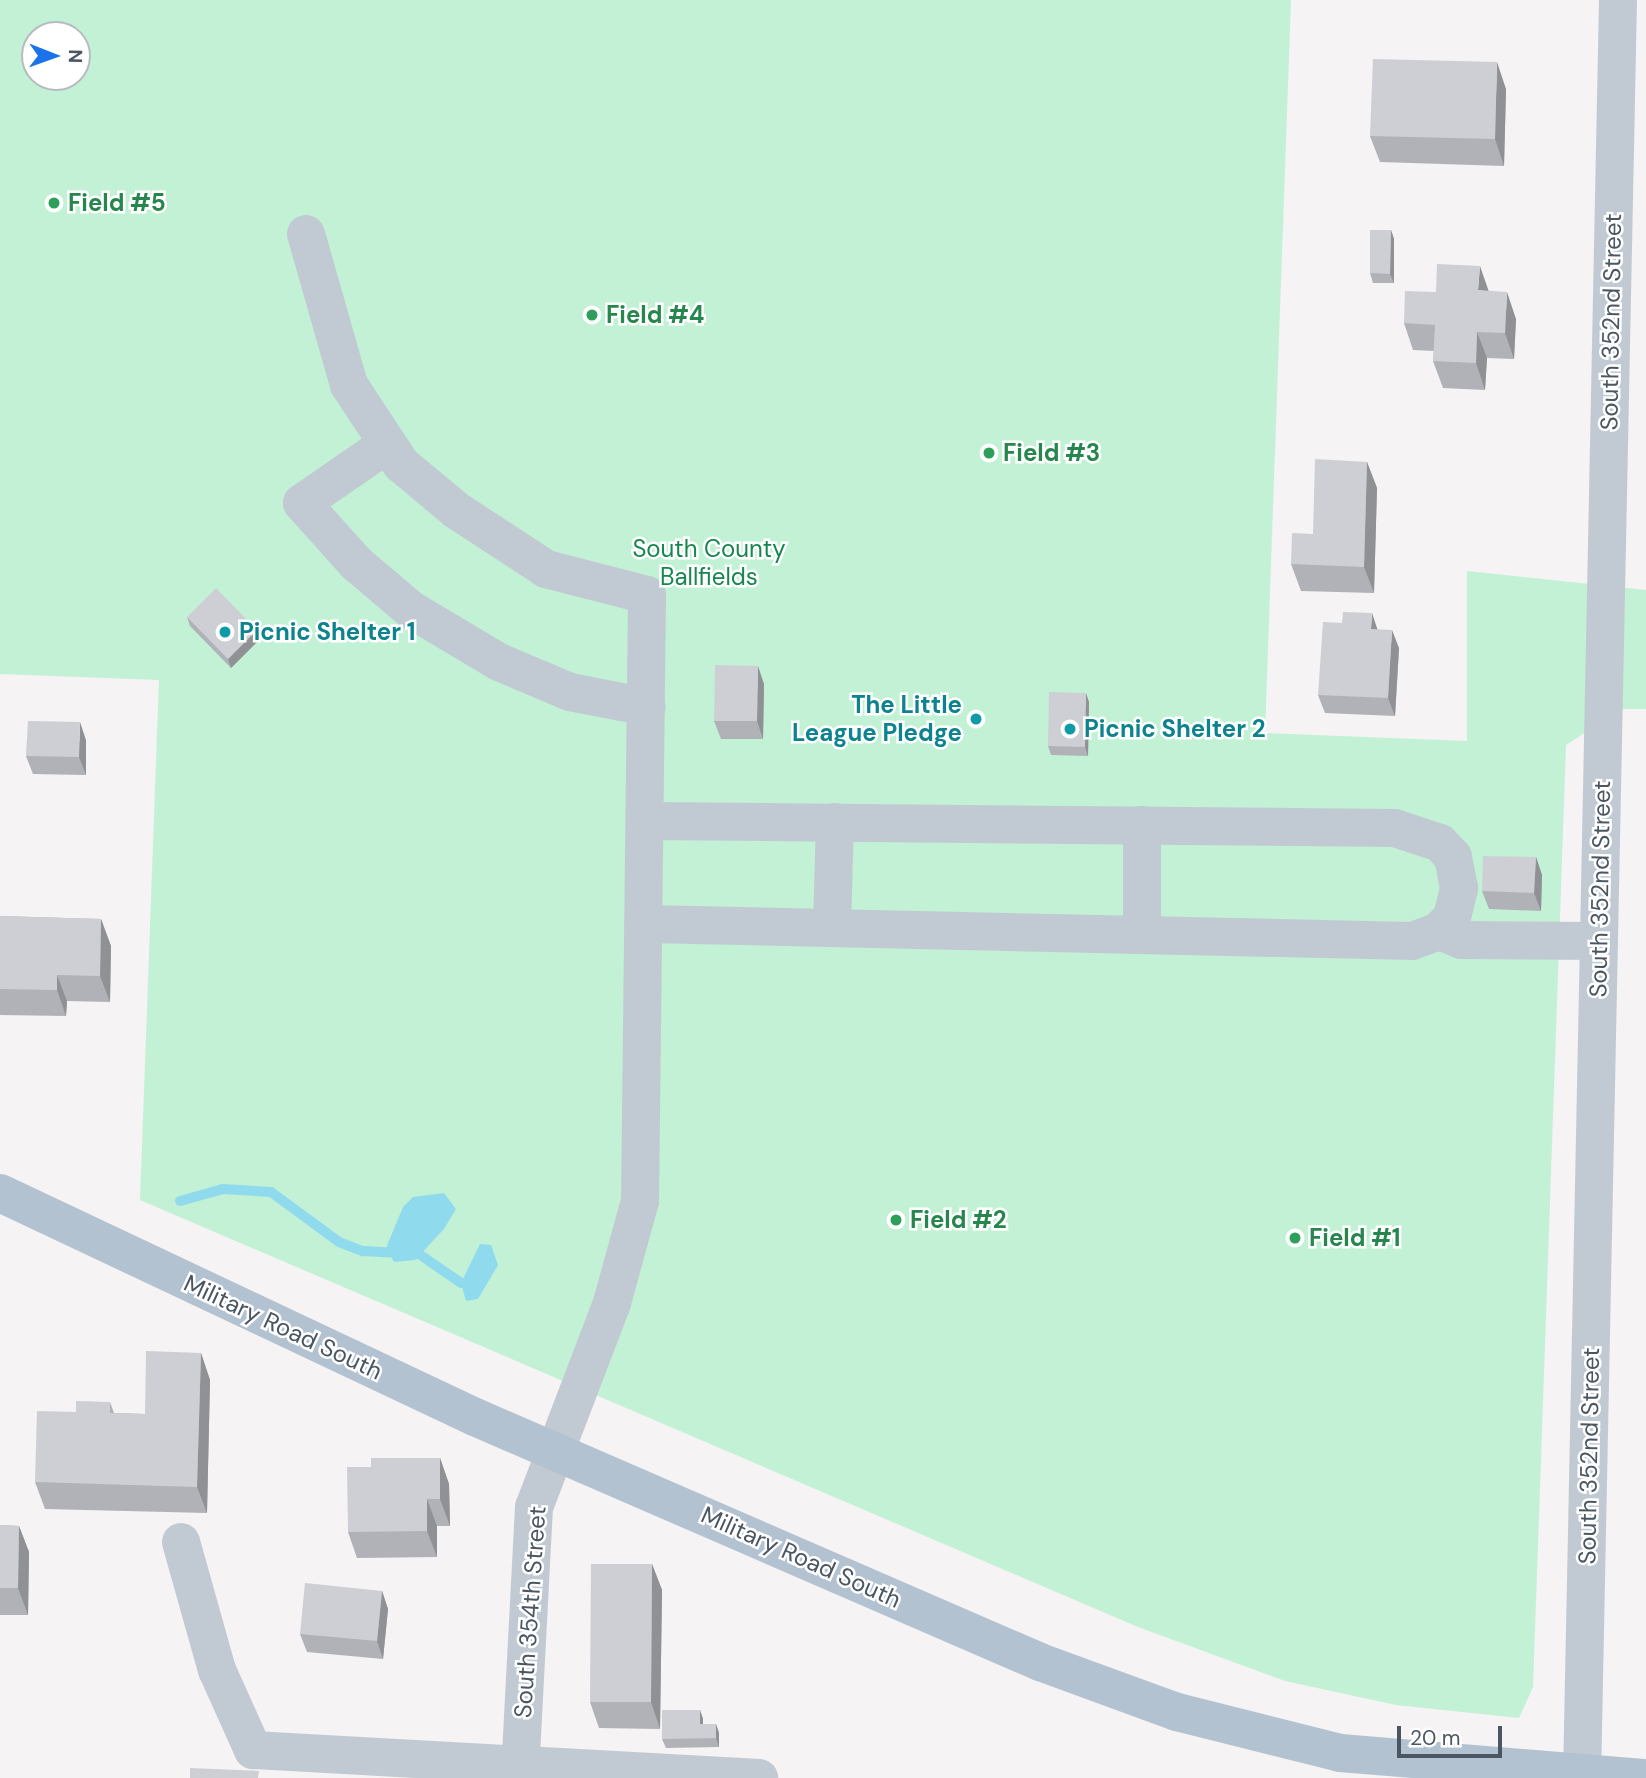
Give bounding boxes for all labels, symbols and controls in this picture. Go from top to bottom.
north arrow [21,21,91,91]
text: N [63,49,88,63]
place label: Field #5 [68,189,166,217]
marker: Field #5 [46,195,62,211]
street label: South 352nd Street [1595,213,1627,431]
place label: Field #4 [606,301,704,329]
marker: Field #4 [584,307,600,323]
place label: Field #3 [1003,439,1100,467]
marker: Field #3 [981,445,997,461]
park label: South County Ballfields [632,535,786,591]
place label: Picnic Shelter 1 [239,618,415,646]
marker: Picnic Shelter 1 [217,624,233,640]
place label: The Little League Pledge [792,691,962,747]
marker: The Little League Pledge [968,711,984,727]
place label: Picnic Shelter 2 [1084,715,1265,743]
marker: Picnic Shelter 2 [1062,721,1078,737]
street label: South 352nd Street [1584,780,1616,998]
place label: Field #2 [910,1206,1007,1234]
marker: Field #2 [888,1212,904,1228]
place label: Field #1 [1309,1224,1400,1252]
marker: Field #1 [1287,1230,1303,1246]
street label: Military Road South [179,1268,387,1386]
street label: South 352nd Street [1573,1347,1605,1565]
street label: Military Road South [697,1500,905,1614]
street label: South 354th Street [508,1505,552,1719]
scale bar [1401,1712,1506,1756]
text: 20 m [1410,1724,1461,1752]

